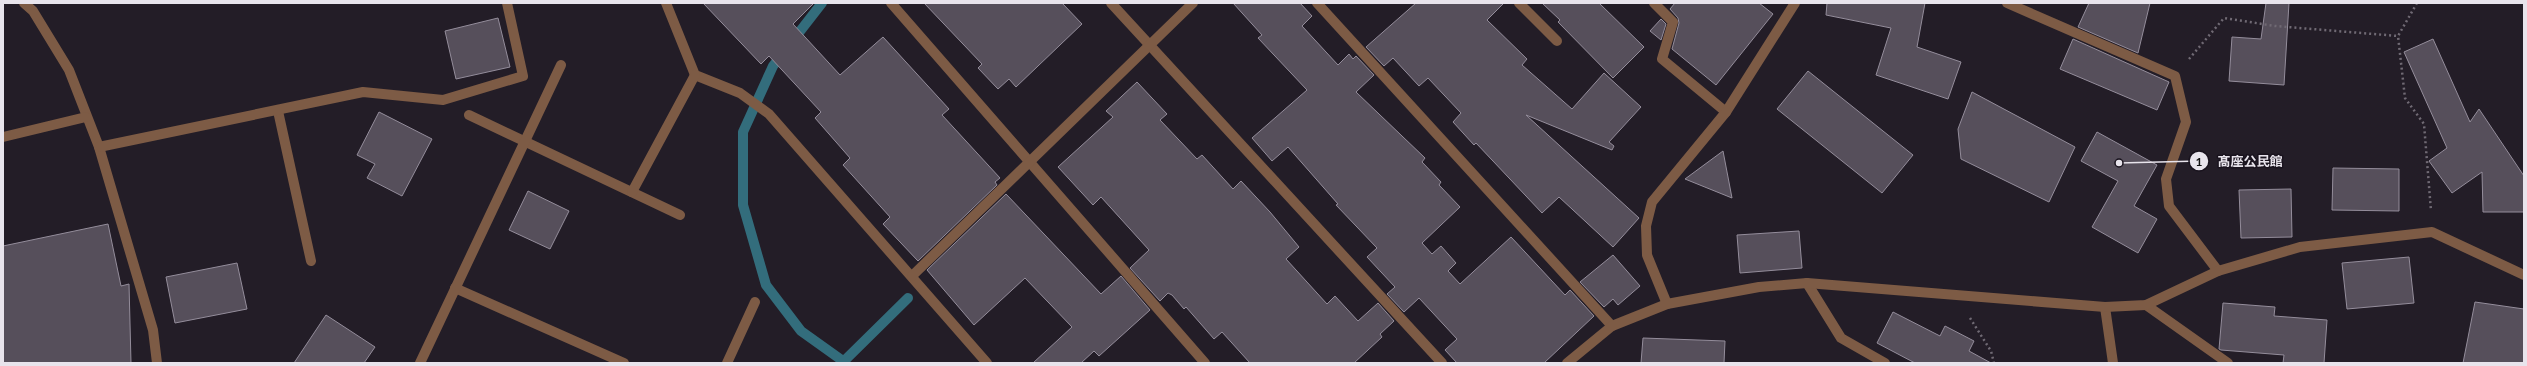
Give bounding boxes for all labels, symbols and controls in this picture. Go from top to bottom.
callout: 髙座公民館 [2189,149,2290,174]
text: 髙座公民館 [2217,153,2283,169]
text: 1 [2196,154,2203,169]

